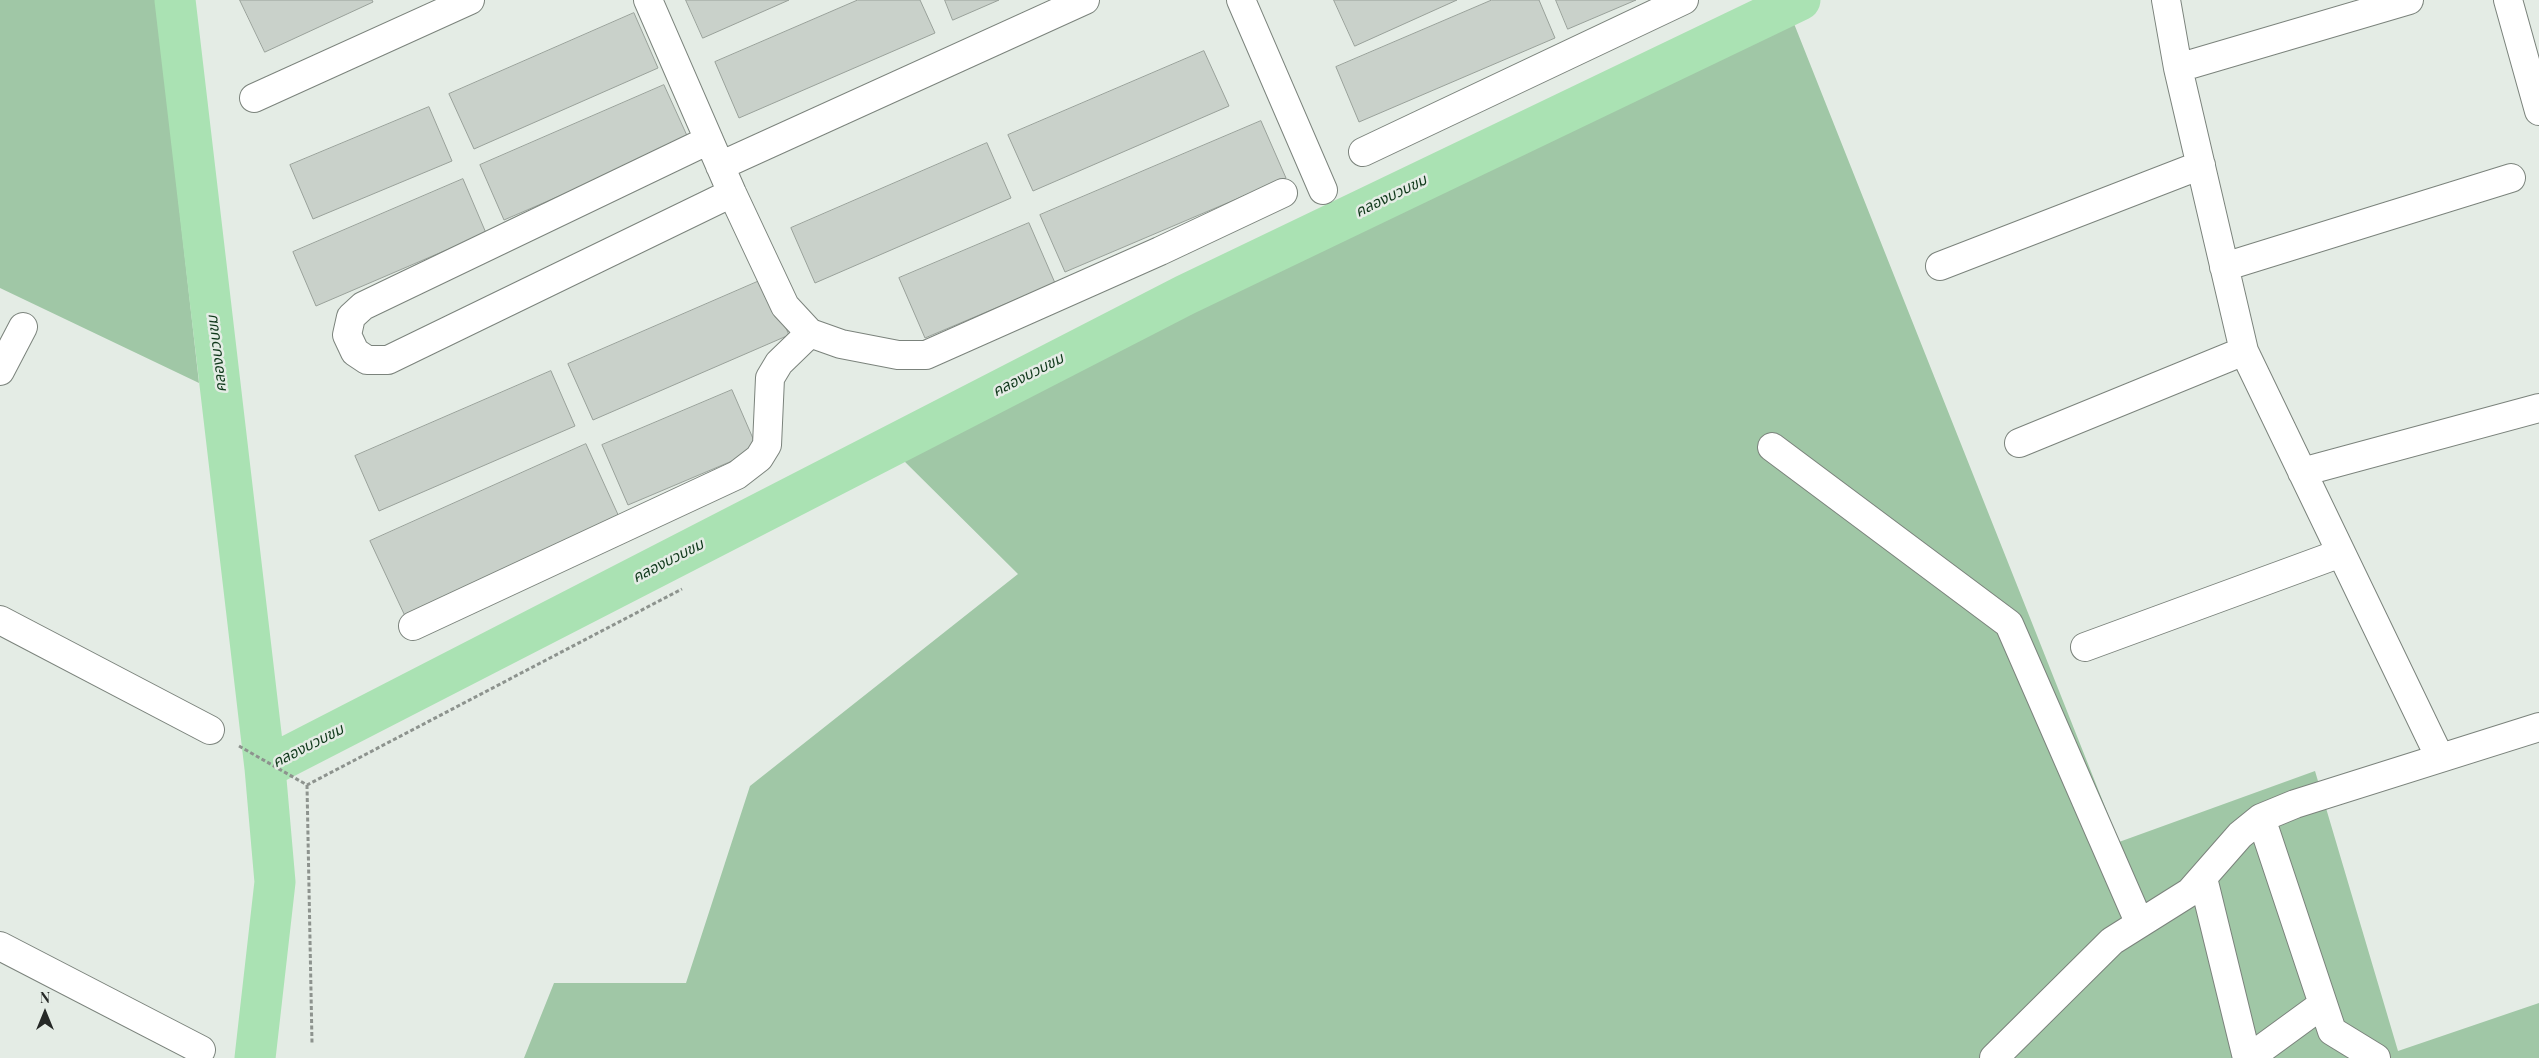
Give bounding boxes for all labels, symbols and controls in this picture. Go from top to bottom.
water label: คลองบวบขม [1352,171,1430,221]
water label: คลองบวบขม [203,315,231,393]
water label: คลองบวบขม [989,349,1067,401]
water label: คลองบวบขม [629,535,707,587]
water label: คลองบวบขม [269,720,347,772]
north arrow [20,988,70,1038]
text: N [40,988,50,1007]

